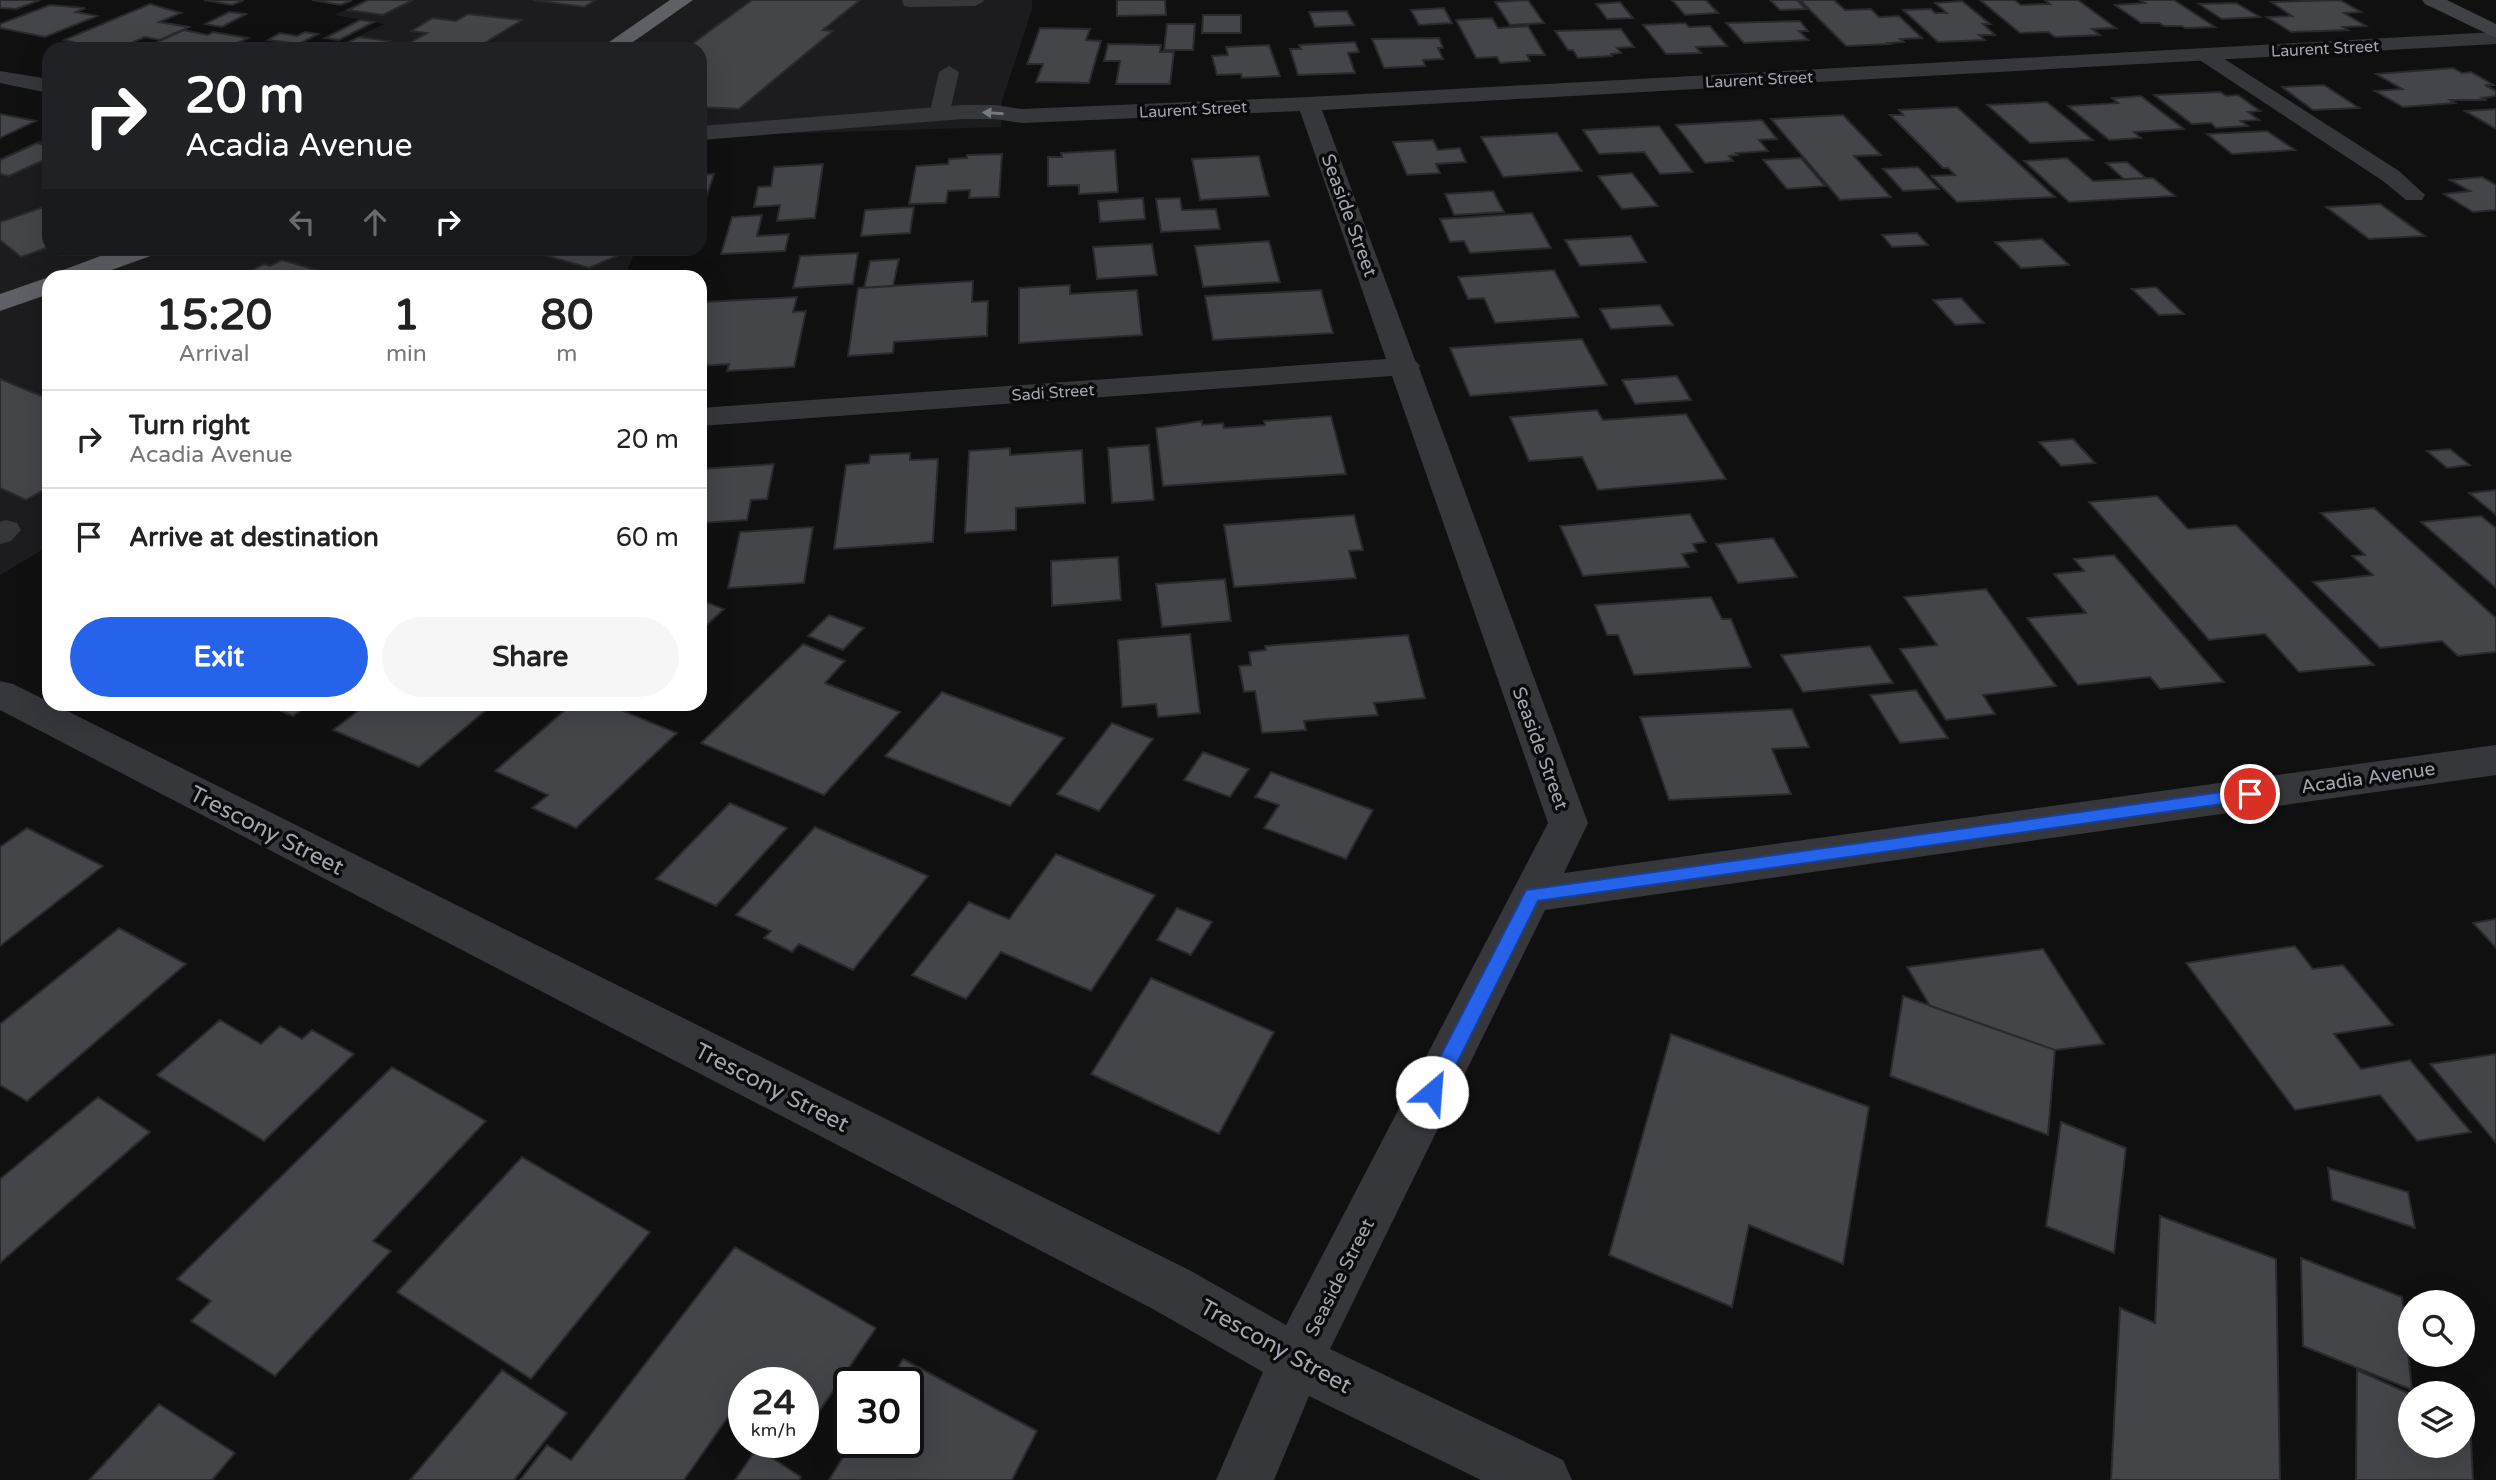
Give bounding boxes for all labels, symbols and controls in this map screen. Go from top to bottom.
street label: Laurent Street [2270,36,2380,62]
text: 20 m [185,67,304,126]
street label: Laurent Street [1704,67,1814,93]
icon: right [70,70,161,161]
street label: Laurent Street [1138,97,1248,123]
one-way arrow [981,107,1003,118]
text: Acadia Avenue [185,127,413,165]
street label: Seaside Street [1317,151,1381,280]
icon: left [283,203,321,241]
icon: ahead [356,203,394,241]
icon: right [429,203,467,241]
text: 15:20 [156,290,272,341]
text: 1 [393,290,420,341]
text: 80 [541,290,593,341]
text: Arrival [178,340,249,368]
text: min [386,340,427,368]
text: m [556,340,577,368]
street label: Sadi Street [1011,380,1095,406]
text: Turn right [129,410,250,441]
icon: right [70,420,108,458]
text: 20 m [616,424,679,455]
text: Acadia Avenue [129,441,293,469]
icon: arrive [70,518,108,556]
text: Arrive at destination [129,522,379,553]
text: 60 m [616,522,679,553]
button: Exit [70,617,368,697]
button: Share [382,617,679,697]
street label: Seaside Street [1508,684,1572,813]
street label: Acadia Avenue [2300,758,2437,798]
pin [2220,764,2280,824]
icon: arrive [2231,775,2269,813]
street label: Trescony Street [185,780,348,882]
street label: Trescony Street [690,1037,853,1139]
position arrow [1395,1055,1469,1129]
street label: Seaside Street [1301,1215,1379,1340]
map controls [2398,1290,2475,1458]
button: search [2398,1290,2475,1367]
street label: Trescony Street [1195,1294,1356,1400]
speed limit sign: 30 [833,1367,924,1458]
button: layers [2398,1381,2475,1458]
text: 24 [752,1382,795,1424]
text: km/h [751,1419,796,1441]

